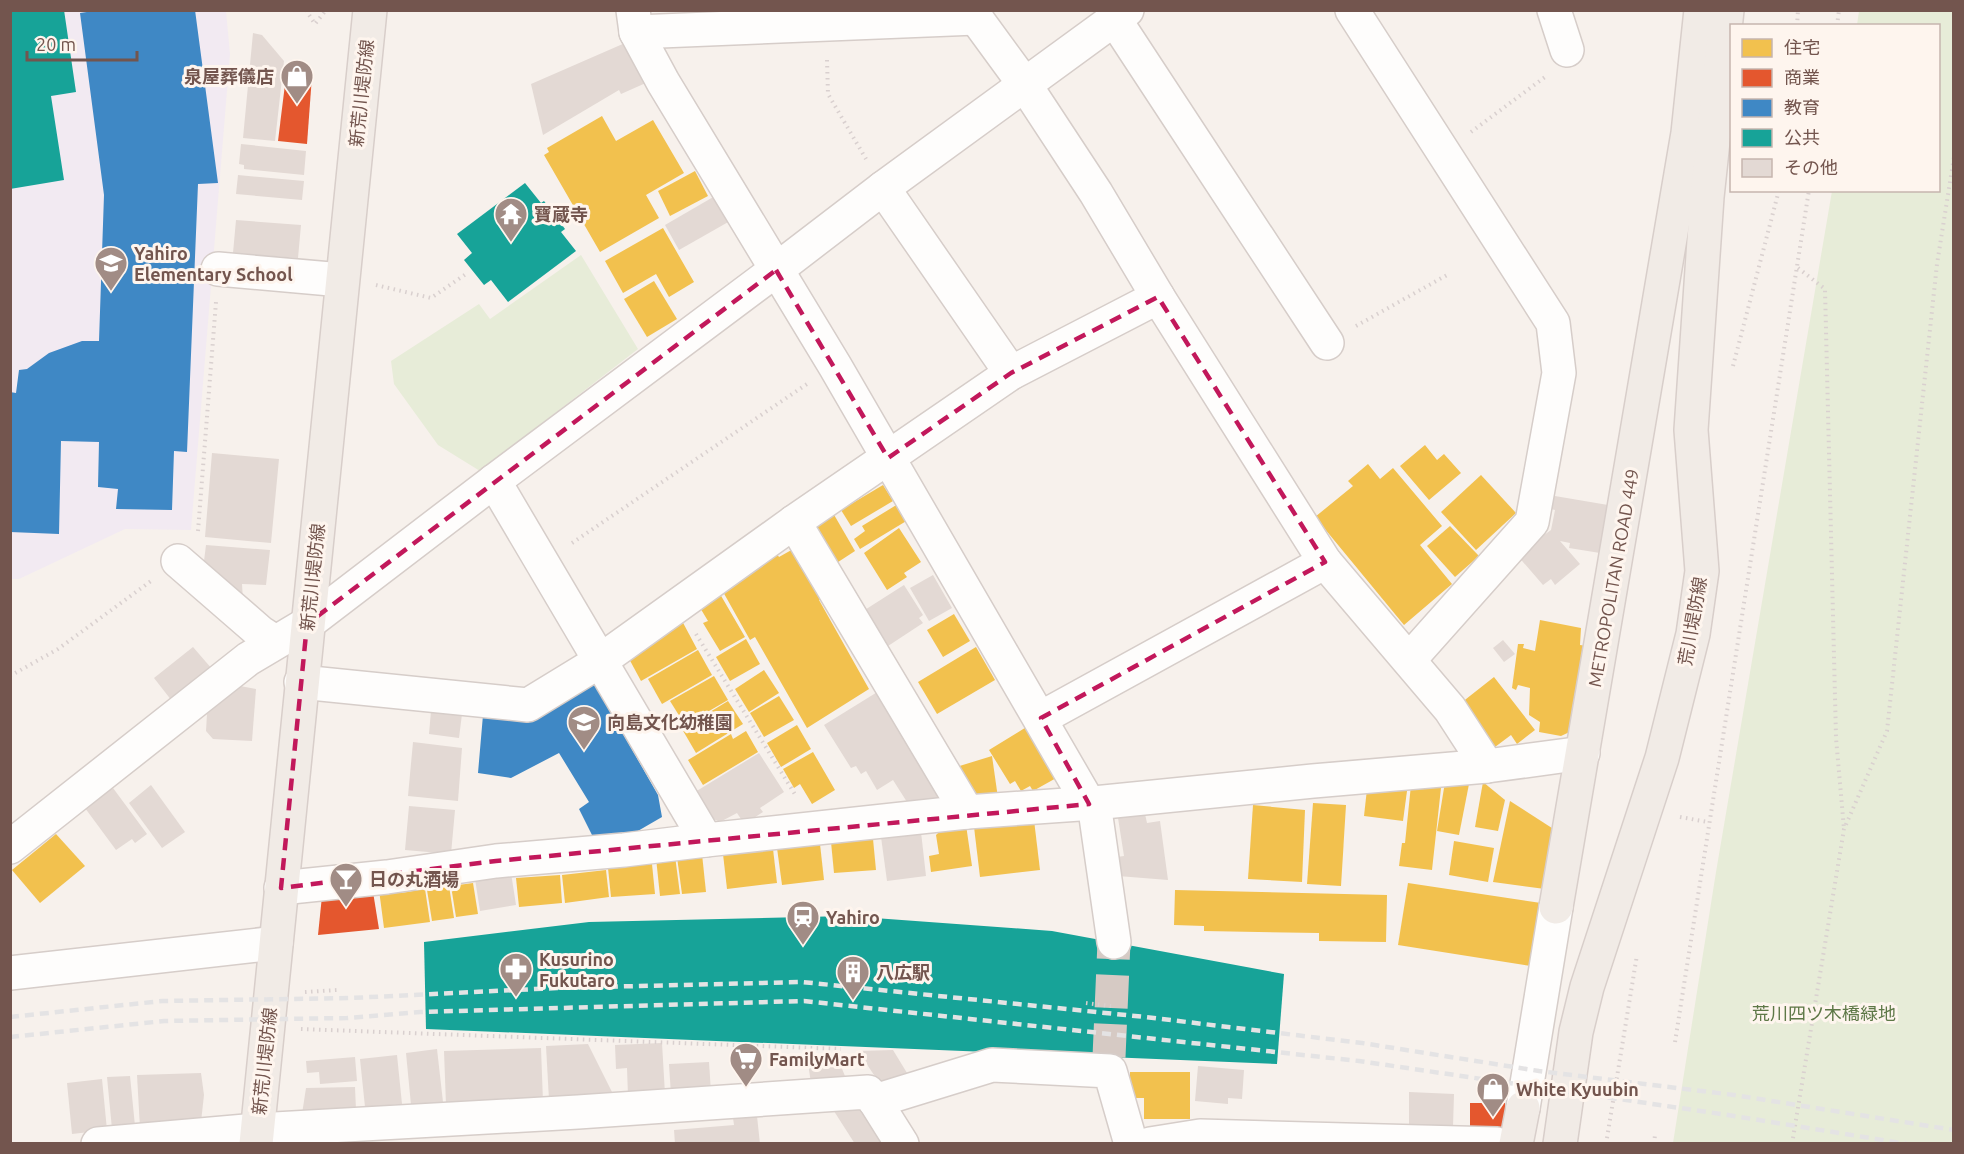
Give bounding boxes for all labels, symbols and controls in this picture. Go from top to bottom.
scale bar [27,24,136,62]
legend [1730,24,1940,192]
text: 20 m [36,34,76,54]
text: 住宅 [1784,37,1820,57]
street label: 新荒川堤防線 [345,38,377,148]
shop icon: 泉屋葬儀店 [279,58,315,105]
place label: 泉屋葬儀店 [184,66,274,86]
text: 商業 [1784,67,1820,87]
text: 教育 [1784,97,1820,117]
text: 公共 [1784,127,1820,147]
text: その他 [1784,157,1838,177]
temple icon: 寶蔵寺 [493,196,529,243]
place label: 寶蔵寺 [534,204,588,224]
place label: Yahiro Elementary School [134,243,293,284]
school or university icon: Yahiro Elementary School [93,245,129,292]
street label: METROPOLITAN ROAD 449 [1584,467,1642,689]
street label: 新荒川堤防線 [296,522,328,632]
street label: 荒川堤防線 [1674,575,1710,667]
school or university icon: 向島文化幼稚園 [566,704,602,751]
place label: 向島文化幼稚園 [607,712,733,732]
bar icon: 日の丸酒場 [328,861,364,908]
place label: 日の丸酒場 [369,869,459,889]
station icon: Yahiro [785,899,821,946]
place label: Yahiro [826,907,880,927]
place label: Kusurino Fukutaro [539,949,615,990]
pharmacy icon: Kusurino Fukutaro [498,951,534,998]
building icon: 八広駅 [835,954,871,1001]
place label: 八広駅 [876,962,930,982]
park label: 荒川四ツ木橋緑地 [1752,1003,1896,1023]
street label: 新荒川堤防線 [248,1006,280,1116]
supermarket icon: FamilyMart [728,1041,764,1088]
place label: FamilyMart [769,1049,865,1069]
shop icon: White Kyuubin [1475,1071,1511,1118]
place label: White Kyuubin [1516,1079,1639,1099]

